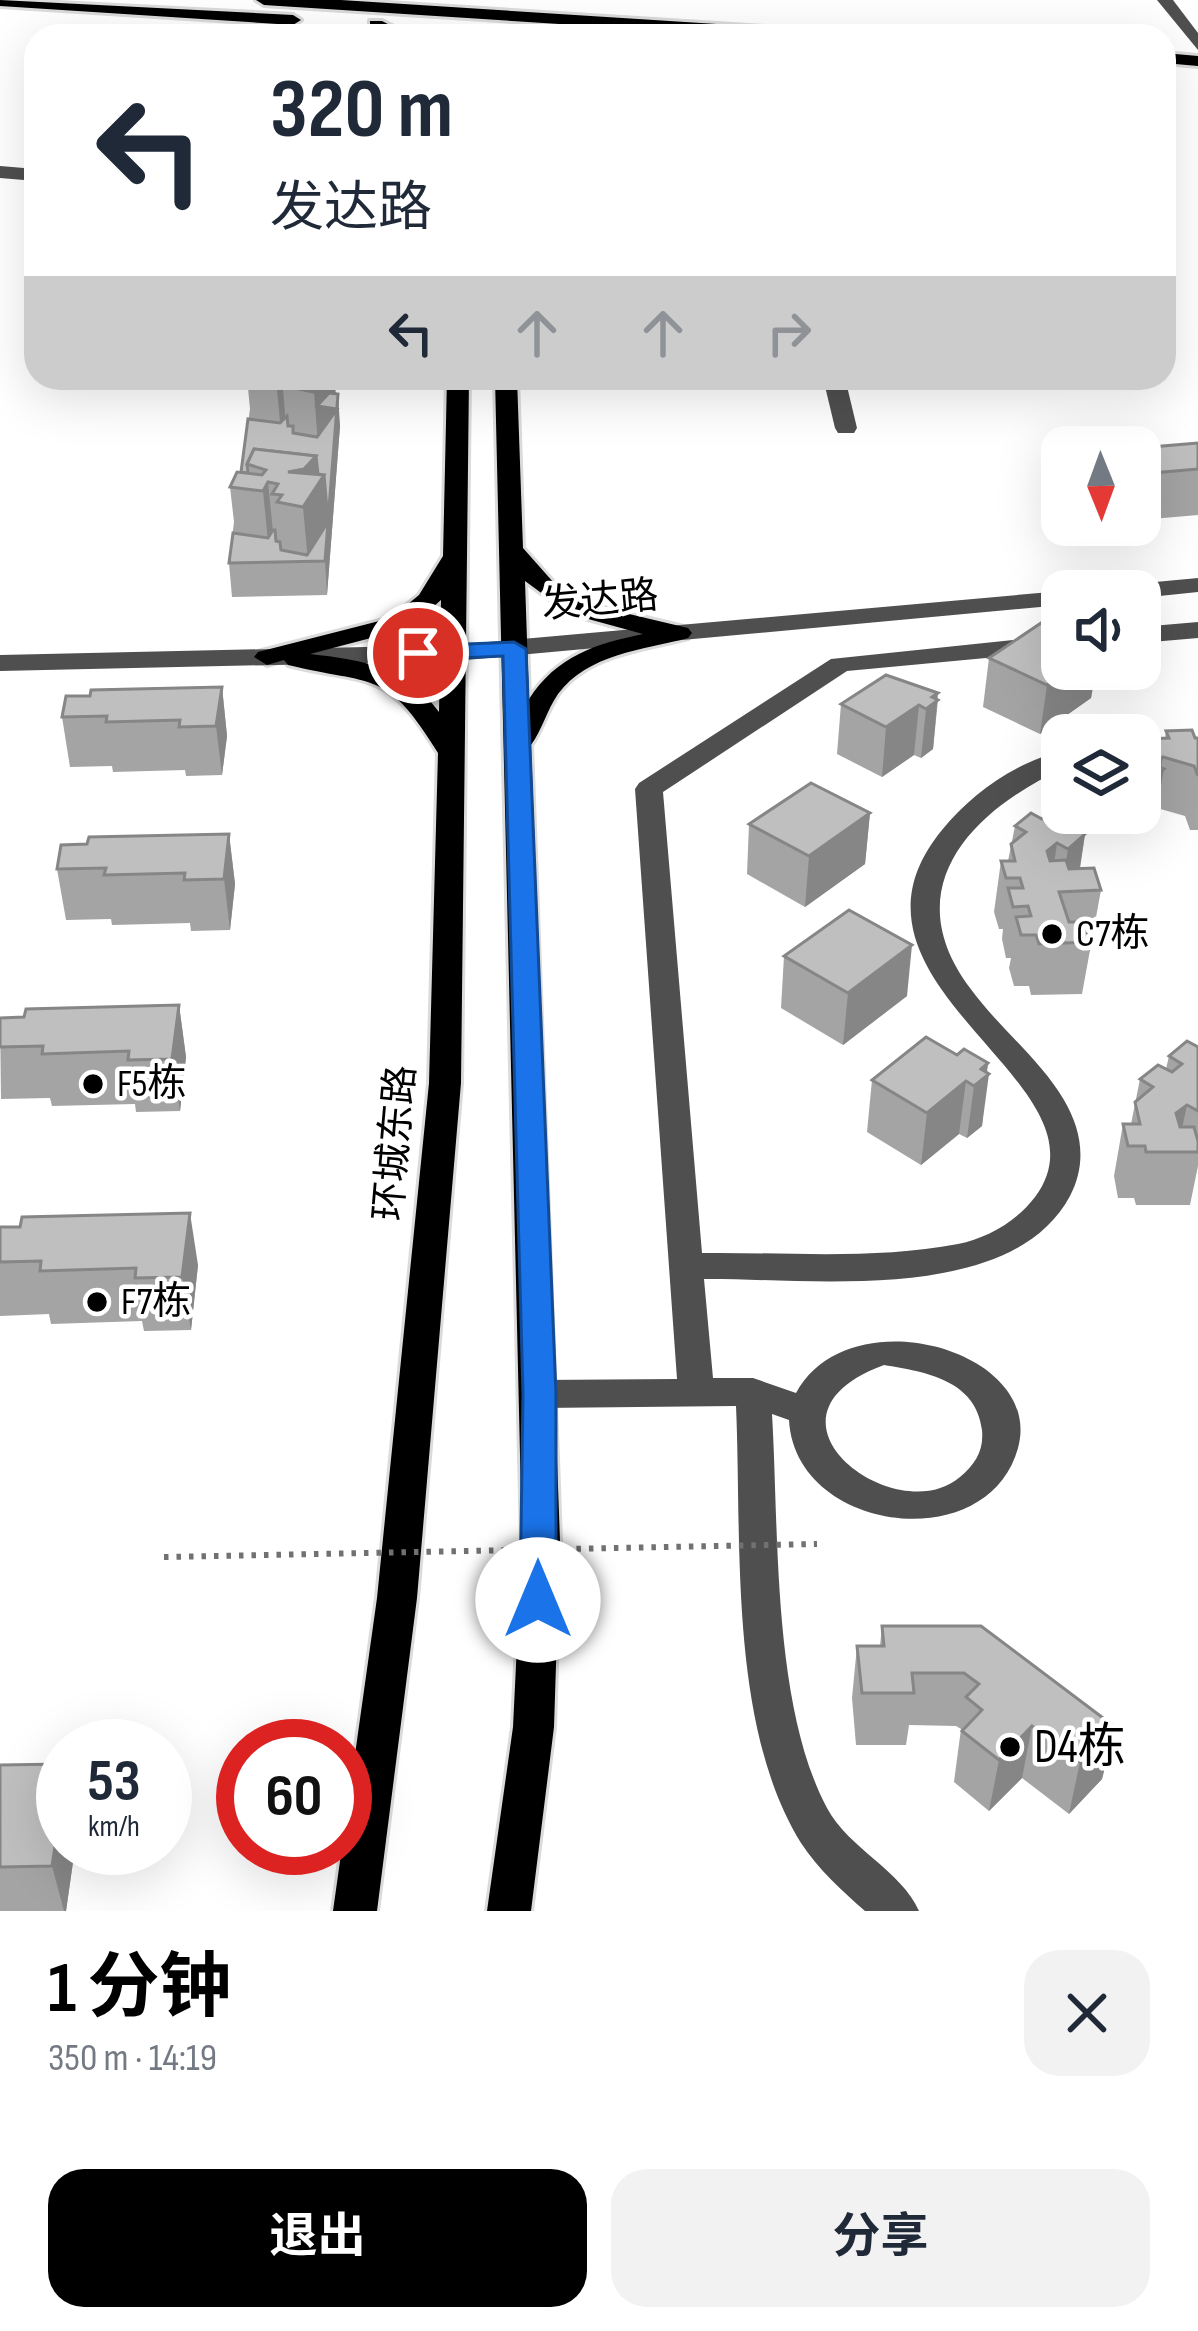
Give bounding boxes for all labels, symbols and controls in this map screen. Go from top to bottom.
text: 320 m [270,60,453,161]
icon: left [72,72,228,228]
text: 发达路 [270,176,432,241]
icon: left [378,300,444,366]
icon: ahead [504,300,570,366]
icon: ahead [630,300,696,366]
icon: right [756,300,822,366]
north arrow [1041,426,1161,546]
map controls [1041,426,1161,834]
button: sound [1041,570,1161,690]
street label: 发达路 [540,572,660,630]
pin [367,602,469,704]
icon: arrive [385,620,451,686]
button: layers [1041,714,1161,834]
place label: C7栋 [1076,911,1150,958]
marker: C7栋 [1039,921,1065,947]
place label: F5栋 [117,1061,187,1108]
street label: 环城东路 [366,1063,426,1223]
marker: F5栋 [80,1071,106,1097]
place label: F7栋 [121,1279,191,1326]
marker: F7栋 [84,1289,110,1315]
position arrow [475,1537,601,1663]
speed limit sign: 60 [216,1719,372,1875]
place label: D4栋 [1034,1719,1126,1776]
marker: D4栋 [997,1734,1023,1760]
text: 53 [87,1746,141,1818]
text: km/h [88,1809,140,1845]
text: 1 分钟 [48,1946,231,2033]
button: close [1024,1950,1150,2076]
text: 350 m · 14:19 [48,2035,217,2082]
button: 退出 [48,2169,587,2307]
button: 分享 [611,2169,1150,2307]

